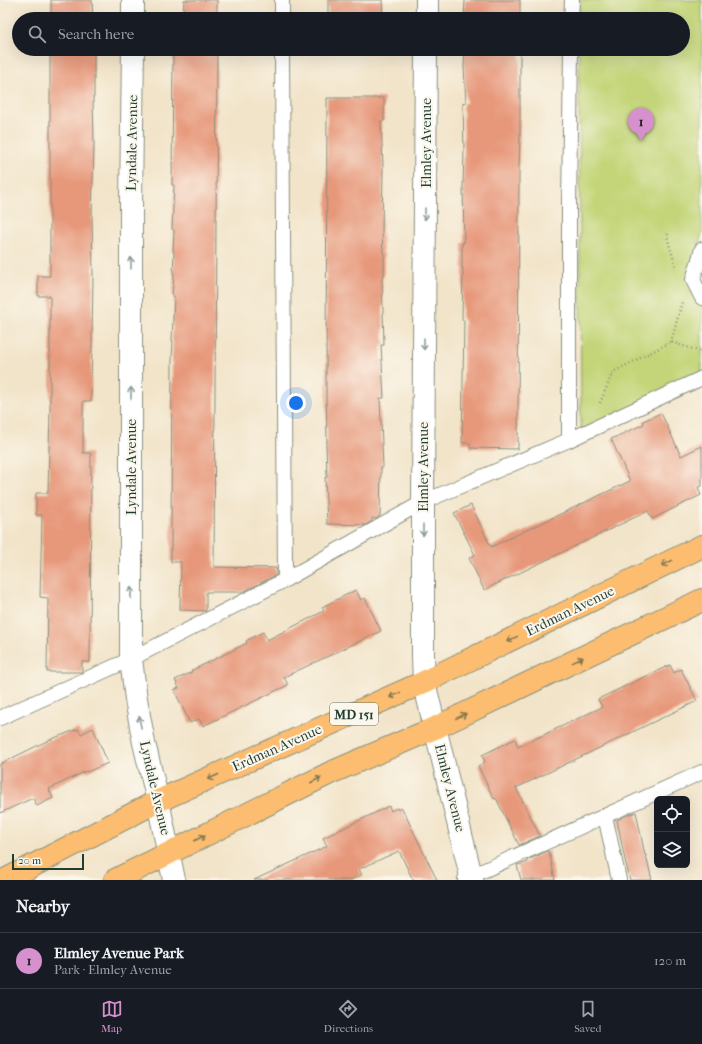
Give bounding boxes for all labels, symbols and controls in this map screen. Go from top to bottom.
search box [12,12,690,56]
icon: search [26,23,48,45]
text: Search here [58,25,134,43]
street label: Lyndale Avenue [123,94,141,191]
street label: Elmley Avenue [418,98,435,188]
pin: 1 [628,108,654,141]
one-way arrow [421,207,429,220]
one-way arrow [127,257,135,270]
one-way arrow [420,337,428,350]
one-way arrow [127,387,135,400]
your location [286,393,306,413]
street label: Lyndale Avenue [123,419,140,515]
street label: Elmley Avenue [415,422,432,512]
one-way arrow [419,523,427,536]
one-way arrow [661,560,673,567]
street label: Erdman Avenue [523,582,617,640]
one-way arrow [127,587,135,600]
one-way arrow [507,636,519,643]
one-way arrow [572,656,584,663]
one-way arrow [390,692,402,699]
road number: MD 151 [330,703,378,725]
one-way arrow [454,712,466,719]
one-way arrow [136,716,144,729]
street label: Erdman Avenue [230,721,325,775]
street label: Lyndale Avenue [136,739,174,837]
street label: Elmley Avenue [431,742,469,834]
one-way arrow [207,773,219,781]
one-way arrow [310,776,322,783]
map controls [654,796,690,868]
button: locate [654,796,690,832]
button: layers [654,832,690,868]
one-way arrow [194,834,206,841]
scale bar [12,852,84,871]
text: 20 m [18,854,41,867]
text: Nearby [16,896,70,916]
text: Elmley Avenue Park [54,944,184,962]
text: 1 [27,953,31,968]
text: 120 m [654,953,686,968]
text: Park · Elmley Avenue [54,962,172,977]
tab: Map [101,998,123,1035]
tab: Directions [324,998,373,1035]
tab: Saved [574,998,601,1035]

